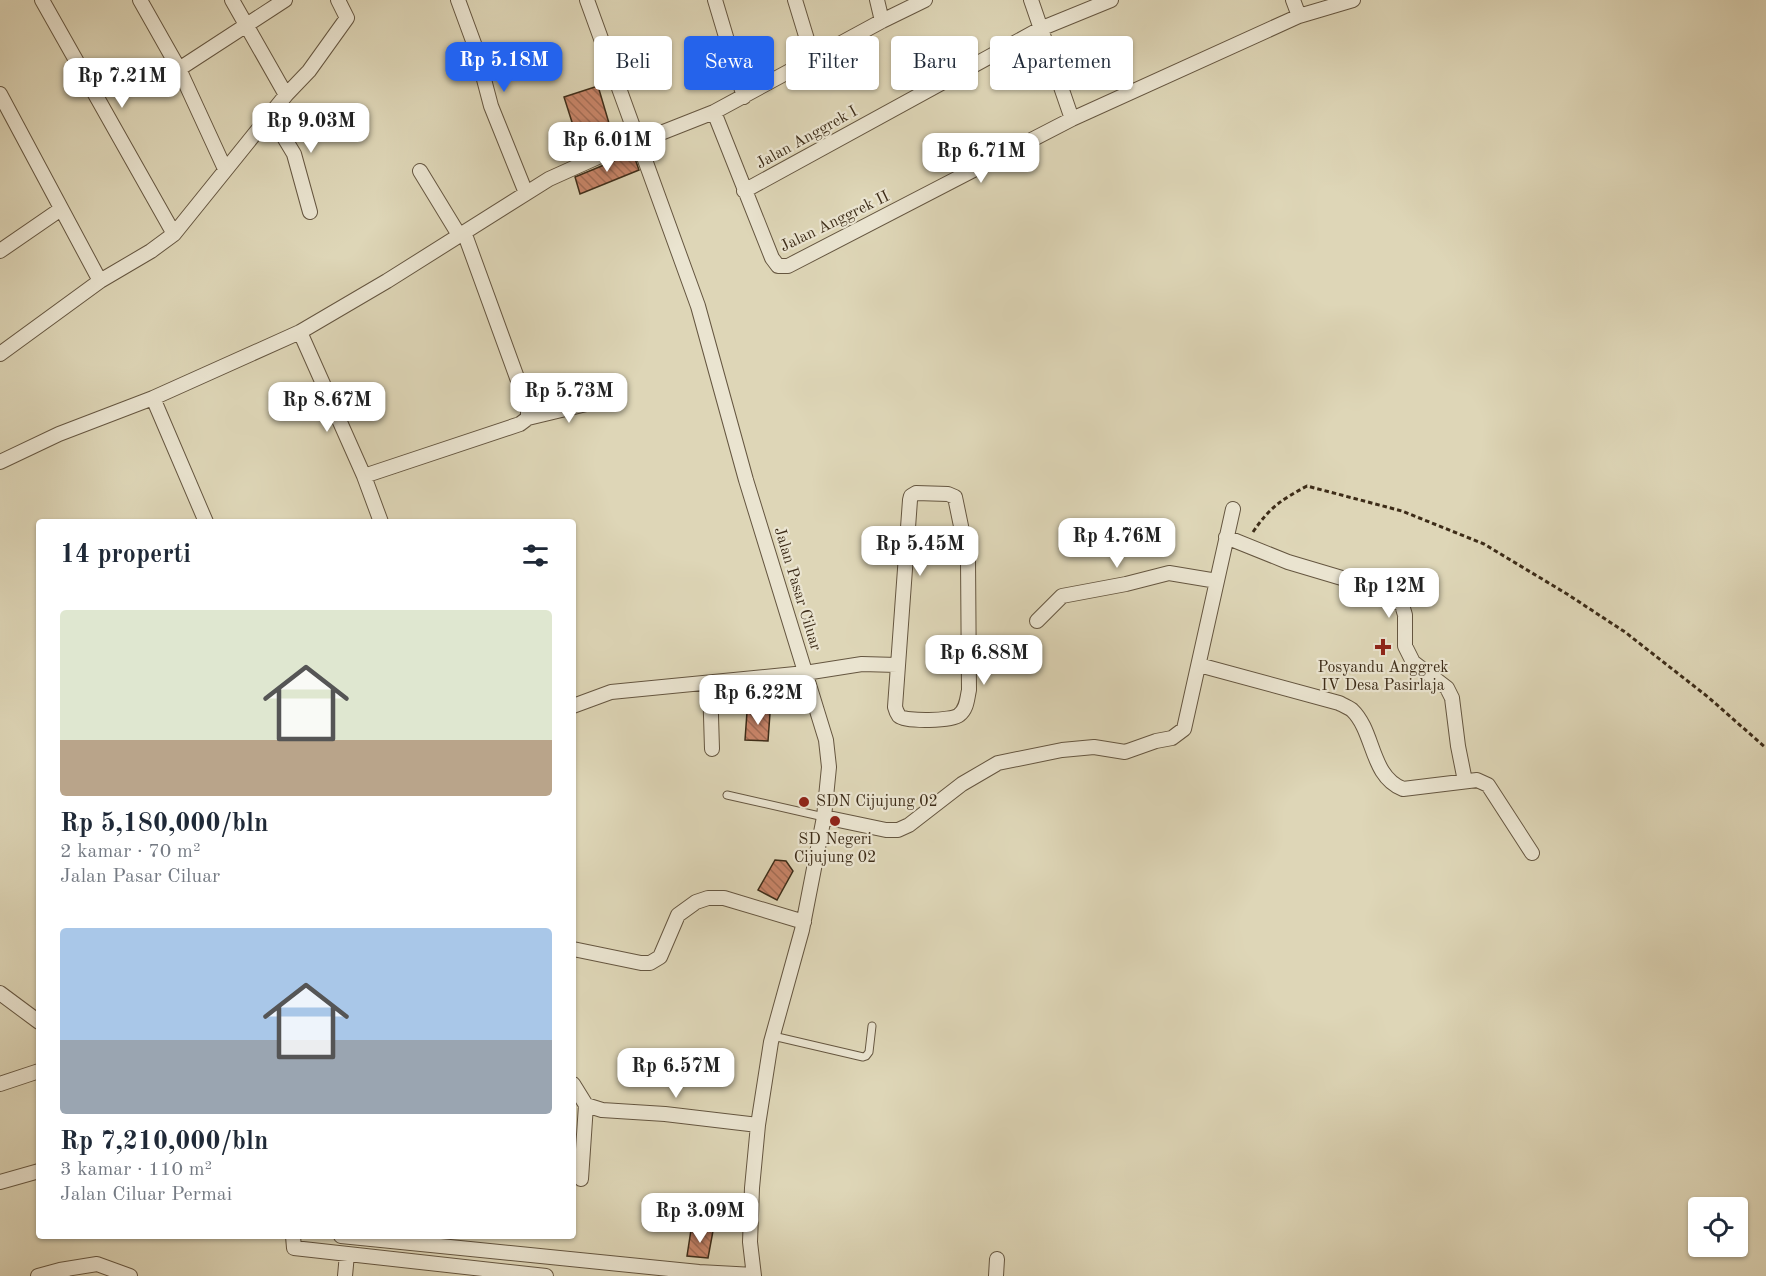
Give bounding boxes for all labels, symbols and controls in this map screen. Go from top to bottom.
chip: Beli [594,36,672,90]
chip: Sewa [684,36,774,90]
chip: Filter [786,36,879,90]
chip: Baru [891,36,978,90]
chip: Apartemen [990,36,1133,90]
pin: Rp 5.18M [442,42,566,93]
text: Rp 5.18M [459,51,549,71]
pin: Rp 7.21M [60,58,184,109]
text: Rp 7.21M [77,67,167,87]
pin: Rp 9.03M [249,103,373,154]
street label: Jalan Anggrek I [754,104,860,172]
text: Rp 9.03M [266,112,356,132]
pin: Rp 6.01M [545,122,669,173]
text: Rp 6.01M [562,131,652,151]
pin: Rp 6.71M [919,133,1043,184]
text: Rp 6.71M [936,142,1026,162]
street label: Jalan Anggrek II [778,189,892,255]
pin: Rp 5.73M [507,373,631,424]
pin: Rp 8.67M [265,382,389,433]
text: Rp 5.73M [524,382,614,402]
text: Rp 8.67M [282,391,372,411]
pin: Rp 4.76M [1055,518,1179,569]
street label: Jalan Pasar Ciluar [771,525,824,653]
pin: Rp 5.45M [858,526,982,577]
text: Rp 4.76M [1072,527,1162,547]
text: Rp 5.45M [875,535,965,555]
icon: filters [519,539,552,572]
text: 14 properti [60,542,191,568]
pin: Rp 12M [1340,568,1438,619]
text: Rp 12M [1353,577,1425,597]
pin: Rp 6.88M [922,635,1046,686]
marker: Posyandu Anggrek IV Desa Pasirlaja [1374,638,1392,656]
text: Rp 6.88M [939,644,1029,664]
icon: home [252,649,360,757]
place label: Posyandu Anggrek IV Desa Pasirlaja [1317,660,1449,694]
pin: Rp 6.22M [696,675,820,726]
text: Rp 6.22M [713,684,803,704]
place label: SDN Cijujung 02 [816,794,938,810]
marker: SDN Cijujung 02 [797,795,811,809]
text: Rp 5,180,000/bln [60,811,268,837]
marker: SD Negeri Cijujung 02 [828,814,842,828]
place label: SD Negeri Cijujung 02 [794,832,876,866]
text: 2 kamar · 70 m² [60,842,201,862]
text: Jalan Pasar Ciluar [60,867,220,887]
icon: home [252,967,360,1075]
pin: Rp 6.57M [614,1048,738,1099]
text: Rp 6.57M [631,1057,721,1077]
text: Rp 7,210,000/bln [60,1129,268,1155]
text: 3 kamar · 110 m² [60,1160,212,1180]
text: Jalan Ciluar Permai [60,1185,232,1205]
pin: Rp 3.09M [638,1193,762,1244]
map controls [1688,1197,1748,1257]
button: locate [1688,1197,1748,1257]
text: Rp 3.09M [655,1202,745,1222]

